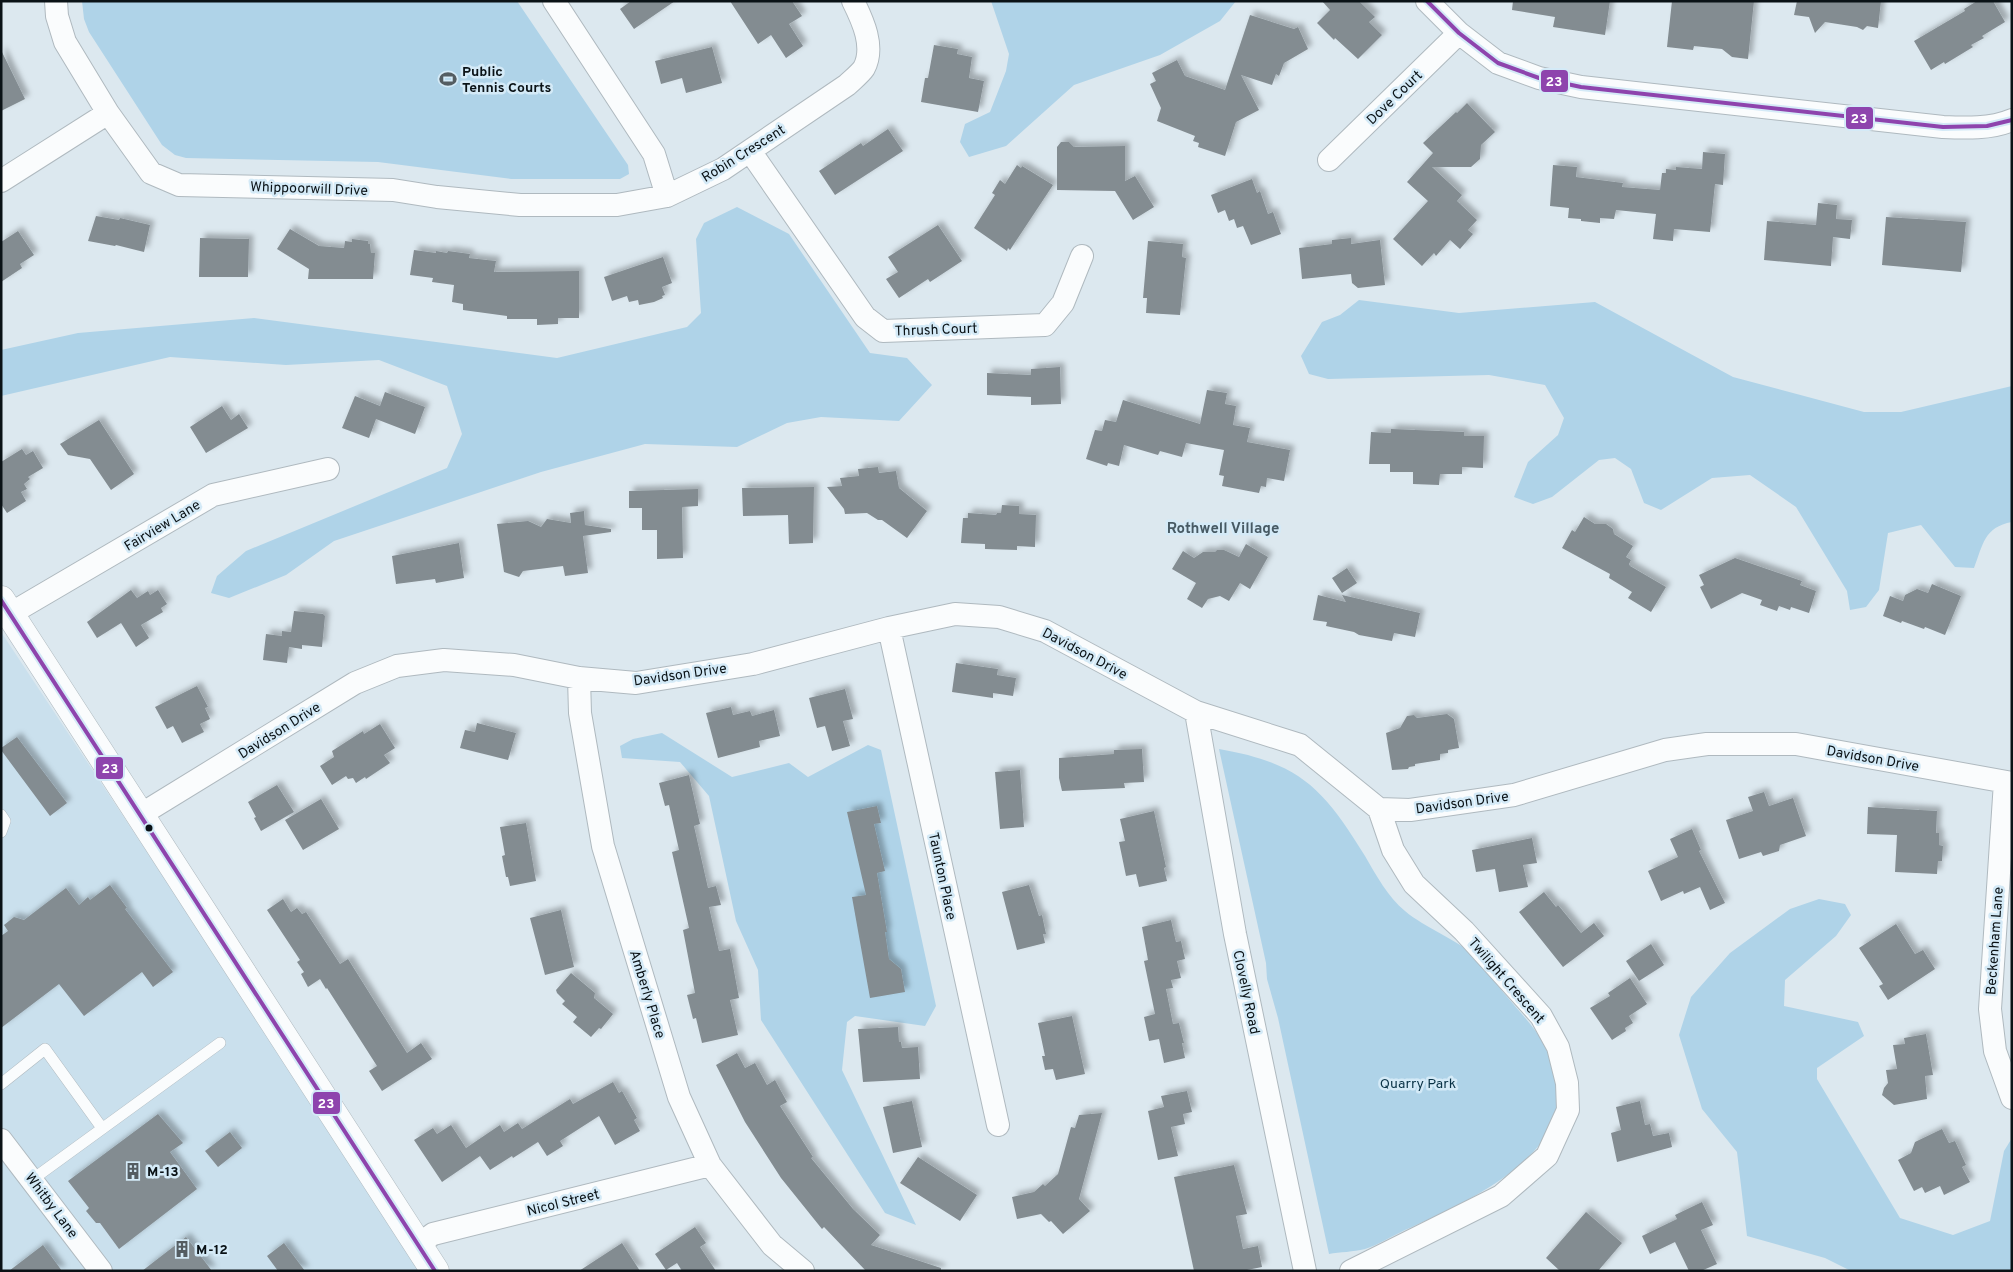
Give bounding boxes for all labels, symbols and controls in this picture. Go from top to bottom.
place label: Public Tennis Courts [462,64,551,97]
street label: Dove Court [1364,67,1426,129]
sports icon: Public Tennis Courts [438,69,458,89]
line badge: 23 [1540,69,1569,93]
text: 23 [1546,74,1562,91]
line badge: 23 [1845,106,1874,130]
text: 23 [1851,111,1867,128]
street label: Robin Crescent [699,122,789,187]
street label: Whippoorwill Drive [250,179,368,200]
street label: Thrush Court [894,321,978,340]
street label: Fairview Lane [122,497,204,556]
district label: Rothwell Village [1167,520,1279,539]
street label: Davidson Drive [1039,625,1130,684]
street label: Davidson Drive [633,661,728,690]
street label: Davidson Drive [236,699,324,763]
street label: Davidson Drive [1825,743,1920,776]
line badge: 23 [95,756,124,780]
text: 23 [102,761,118,778]
street label: Davidson Drive [1415,789,1510,818]
unlabelled marker [144,823,154,833]
street label: Taunton Place [924,831,959,922]
street label: Beckenham Lane [1983,886,2008,996]
street label: Twilight Crescent [1464,935,1548,1027]
street label: Amberly Place [625,948,668,1041]
street label: Clovelly Road [1228,949,1263,1036]
park label: Quarry Park [1380,1076,1456,1093]
line badge: 23 [312,1091,341,1115]
text: 23 [318,1096,334,1113]
building icon: M-13 [123,1161,143,1181]
place label: M-13 [147,1164,179,1181]
street label: Whitby Lane [21,1170,81,1242]
street label: Nicol Street [525,1186,601,1221]
building icon: M-12 [172,1239,192,1259]
place label: M-12 [196,1242,228,1259]

